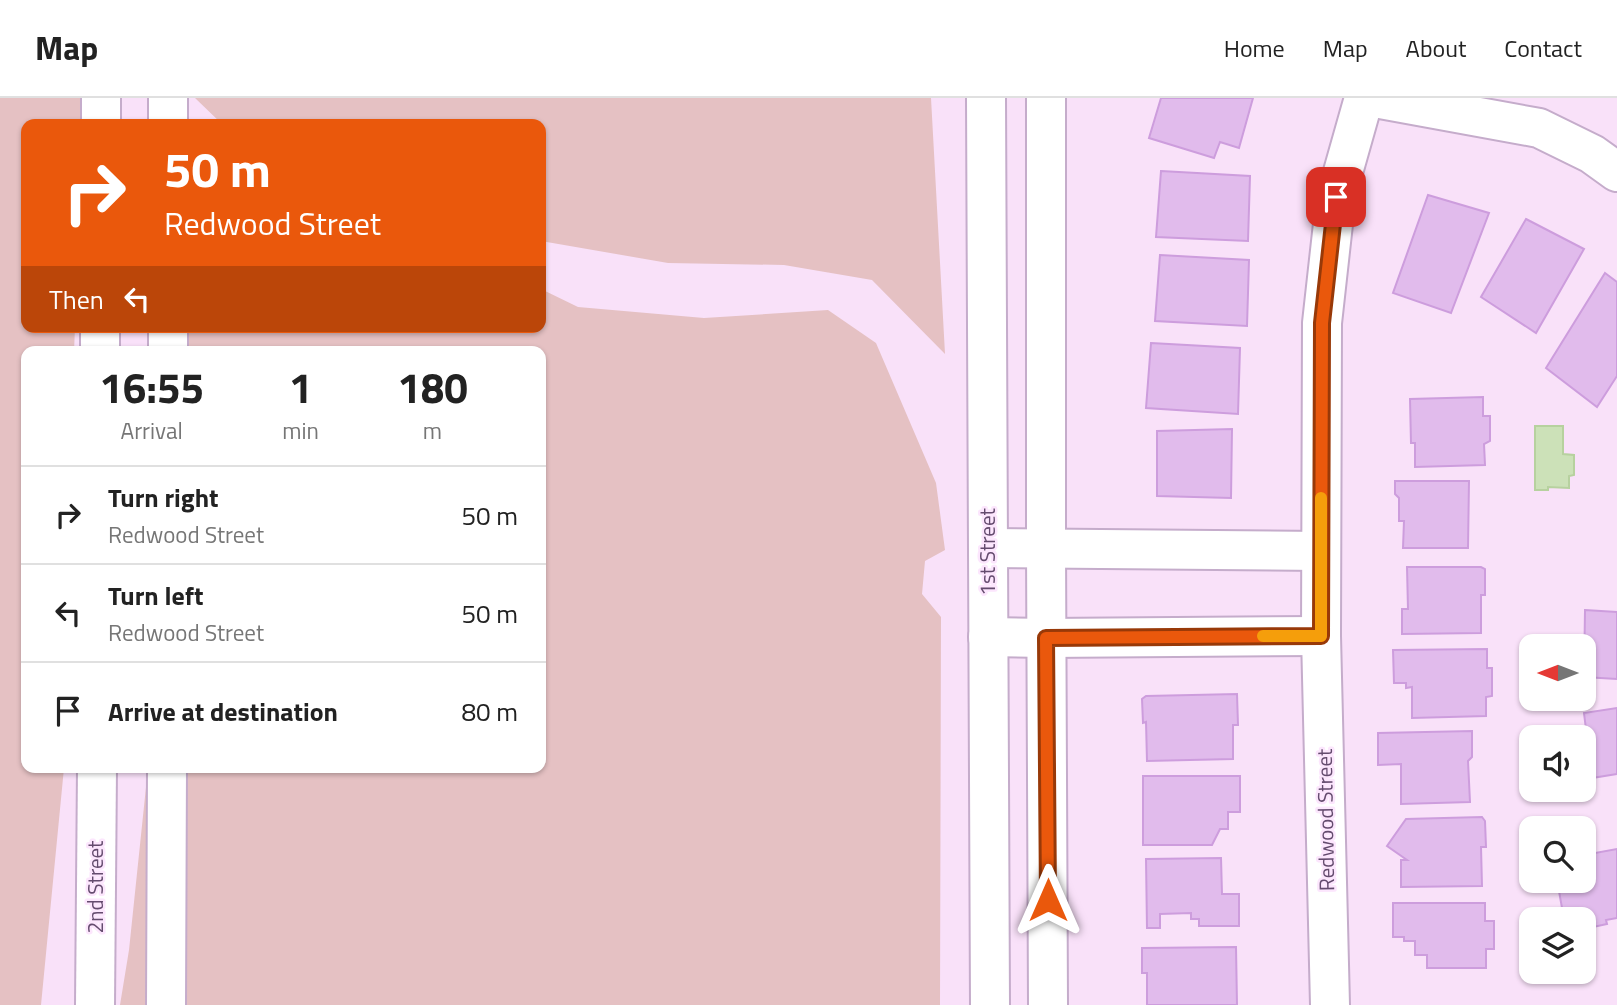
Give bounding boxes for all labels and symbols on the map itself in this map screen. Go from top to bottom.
pin [1306,167,1366,227]
street label: 1st Street [971,508,1003,596]
north arrow [1519,634,1596,710]
street label: Redwood Street [1308,748,1342,891]
street label: 2nd Street [79,840,111,933]
position arrow [1011,863,1085,937]

